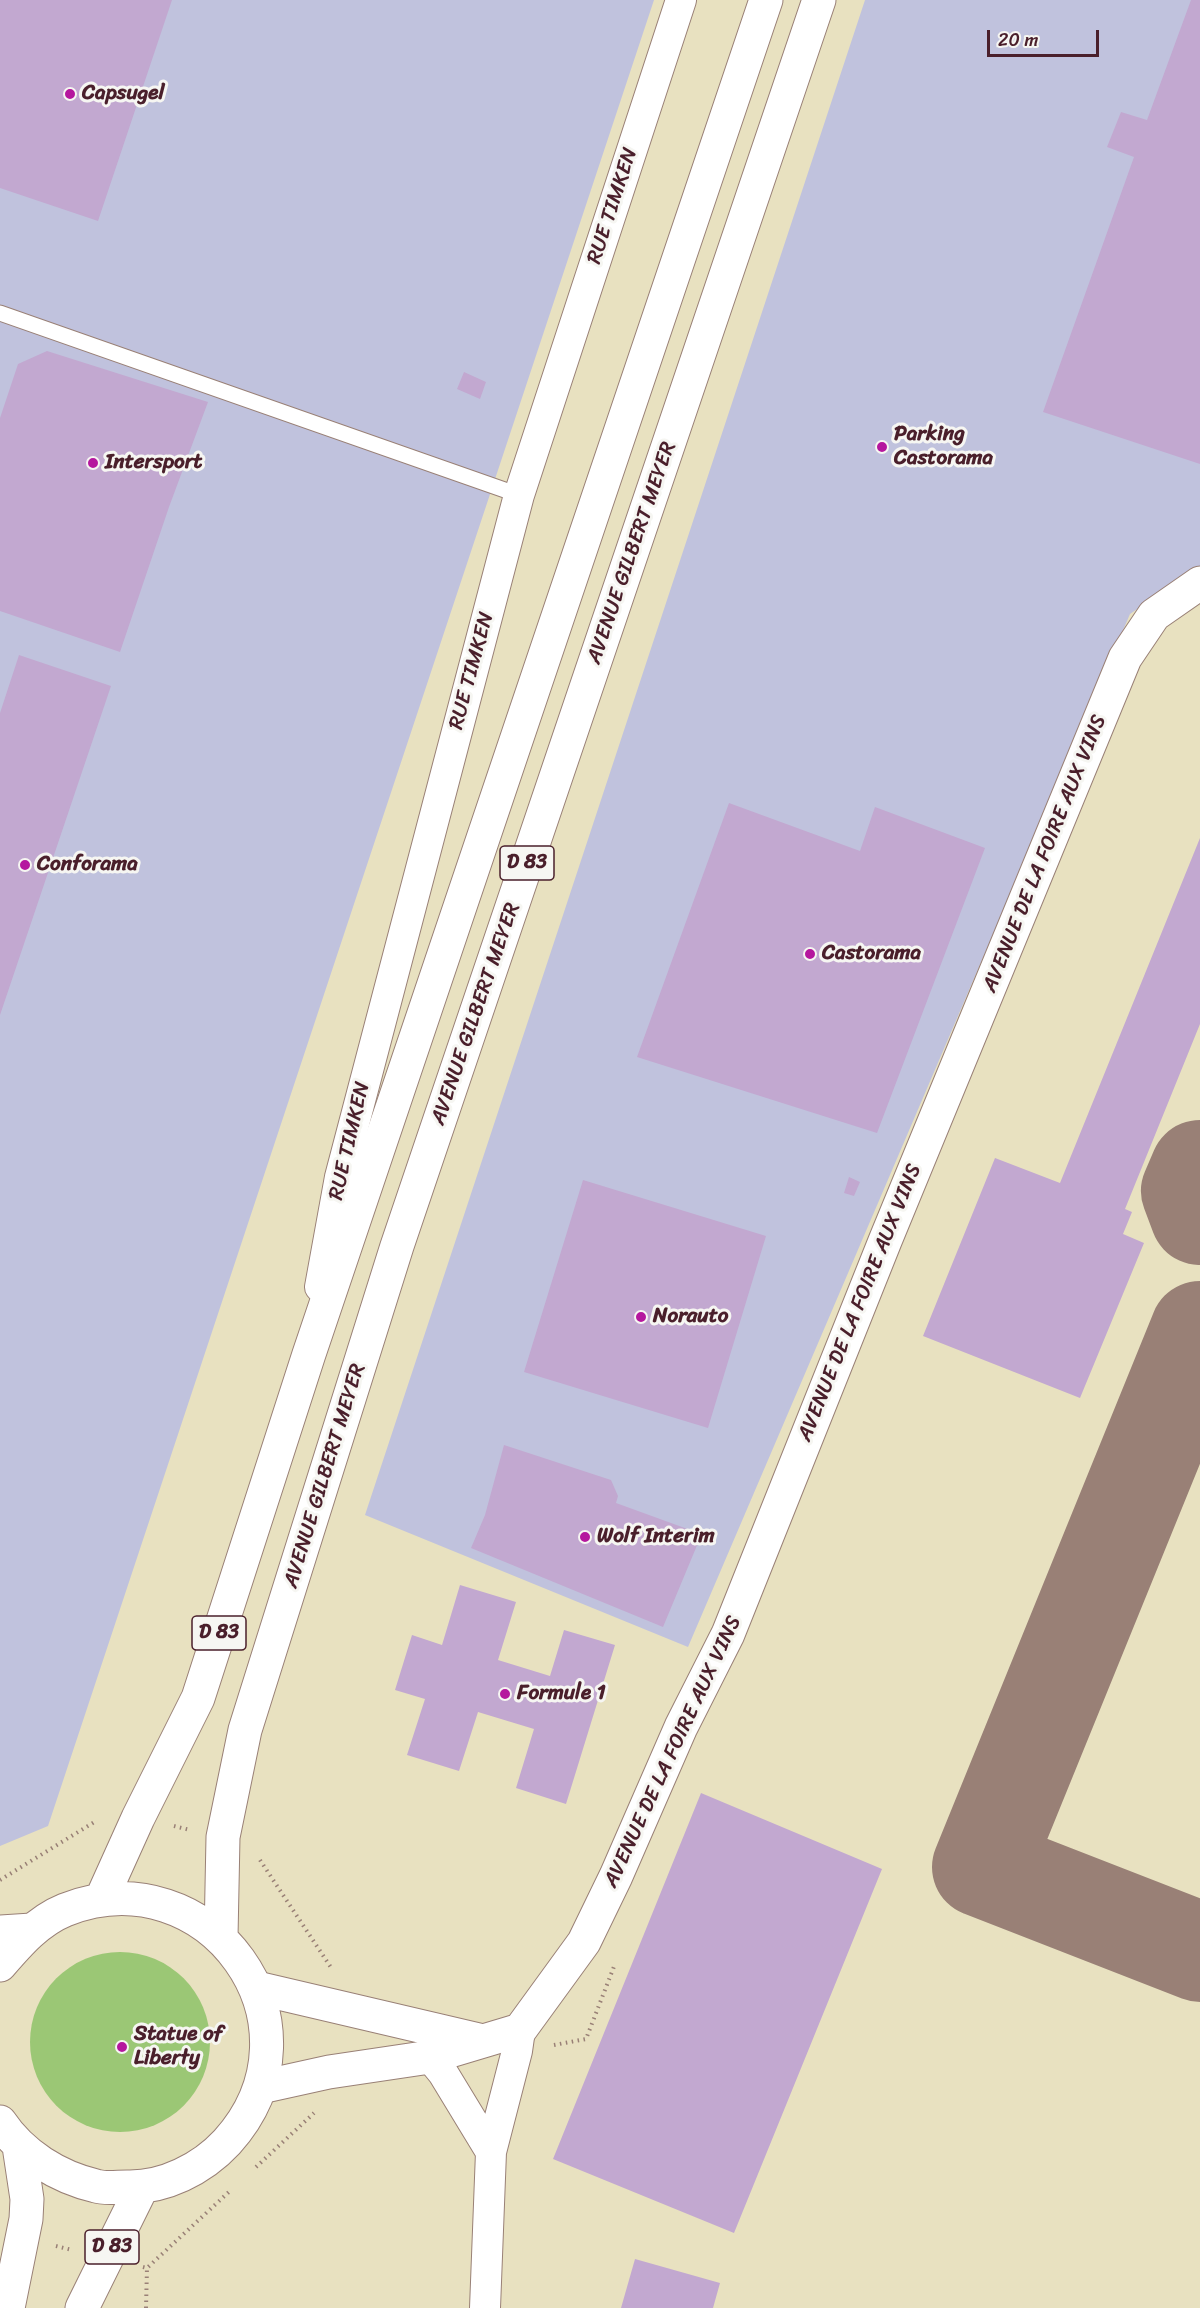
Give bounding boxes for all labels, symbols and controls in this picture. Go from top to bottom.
scale bar [990,18,1102,56]
text: 20 m [998,24,1038,56]
place label: Capsugel [82,81,164,107]
marker: Capsugel [63,87,77,101]
street label: RUE TIMKEN [582,145,644,267]
place label: Parking Castorama [894,422,993,472]
street label: AVENUE GILBERT MEYER [582,439,682,667]
marker: Parking Castorama [875,440,889,454]
place label: Intersport [105,450,202,476]
marker: Intersport [86,456,100,470]
street label: RUE TIMKEN [444,610,500,732]
street label: AVENUE DE LA FOIRE AUX VINS [978,712,1112,996]
road number: D 83 [500,846,554,880]
place label: Conforama [37,852,138,878]
marker: Conforama [18,858,32,872]
street label: AVENUE GILBERT MEYER [426,900,526,1128]
place label: Castorama [822,941,921,967]
marker: Castorama [803,947,817,961]
street label: RUE TIMKEN [324,1079,376,1203]
street label: AVENUE DE LA FOIRE AUX VINS [793,1161,927,1445]
place label: Norauto [653,1304,728,1330]
marker: Norauto [634,1310,648,1324]
street label: AVENUE GILBERT MEYER [279,1361,371,1591]
place label: Wolf Interim [597,1524,715,1550]
marker: Wolf Interim [578,1530,592,1544]
street label: AVENUE DE LA FOIRE AUX VINS [599,1612,747,1892]
road number: D 83 [192,1616,246,1650]
place label: Formule 1 [517,1681,606,1707]
marker: Formule 1 [498,1687,512,1701]
place label: Statue of Liberty [134,2022,223,2072]
marker: Statue of Liberty [115,2040,129,2054]
road number: D 83 [85,2230,139,2264]

